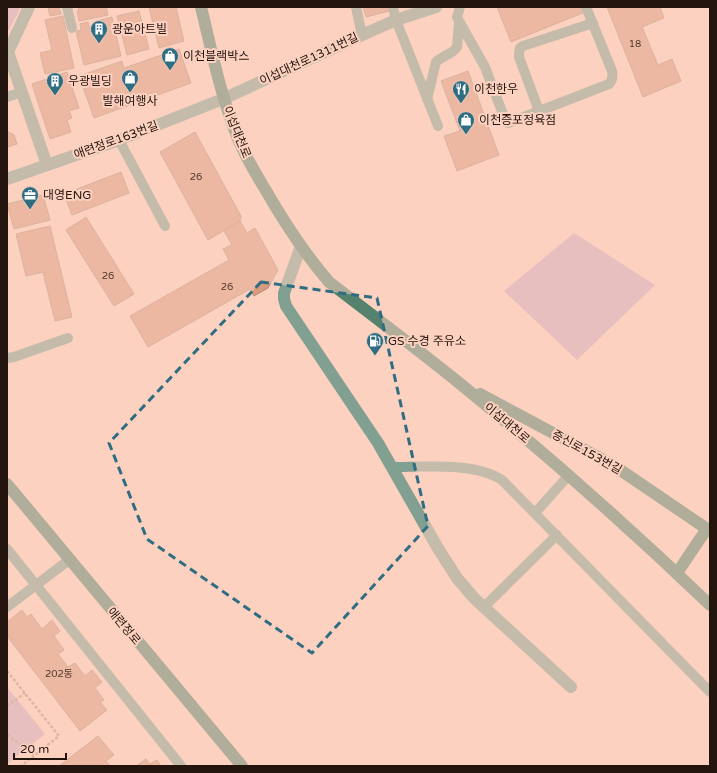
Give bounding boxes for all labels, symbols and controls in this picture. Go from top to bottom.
building icon: 광운아트빌 [89,19,109,44]
place label: 광운아트빌 [112,22,167,36]
street label: 이섭대천로1311번길 [257,30,361,88]
house number: 18 [629,38,641,50]
shop icon: 이천블랙박스 [160,46,180,71]
place label: 이천블랙박스 [183,49,249,63]
shop icon: 발해여행사 [120,68,140,93]
building icon: 우광빌딩 [45,71,65,96]
place label: 우광빌딩 [68,74,112,88]
restaurant icon: 이천한우 [451,79,471,104]
place label: 이천한우 [474,82,518,96]
place label: 발해여행사 [102,94,158,108]
street label: 이섭대천로 [220,104,254,160]
shop icon: 이천증포정육점 [456,110,476,135]
place label: 이천증포정육점 [479,113,556,127]
street label: 애련정로163번길 [72,118,160,162]
house number: 26 [190,171,202,183]
office icon: 대영ENG [20,185,40,210]
place label: 대영ENG [43,188,91,202]
house number: 26 [102,270,114,282]
house number: 26 [221,281,233,293]
fuel station icon: GS 수경 주유소 [365,331,385,356]
place label: GS 수경 주유소 [388,334,466,348]
street label: 이섭대천로 [481,400,533,446]
street label: 증신로153번길 [550,427,624,477]
street label: 애련정로 [104,605,144,647]
house number: 202동 [45,668,73,680]
scale bar [14,735,66,761]
text: 20 m [20,742,49,756]

